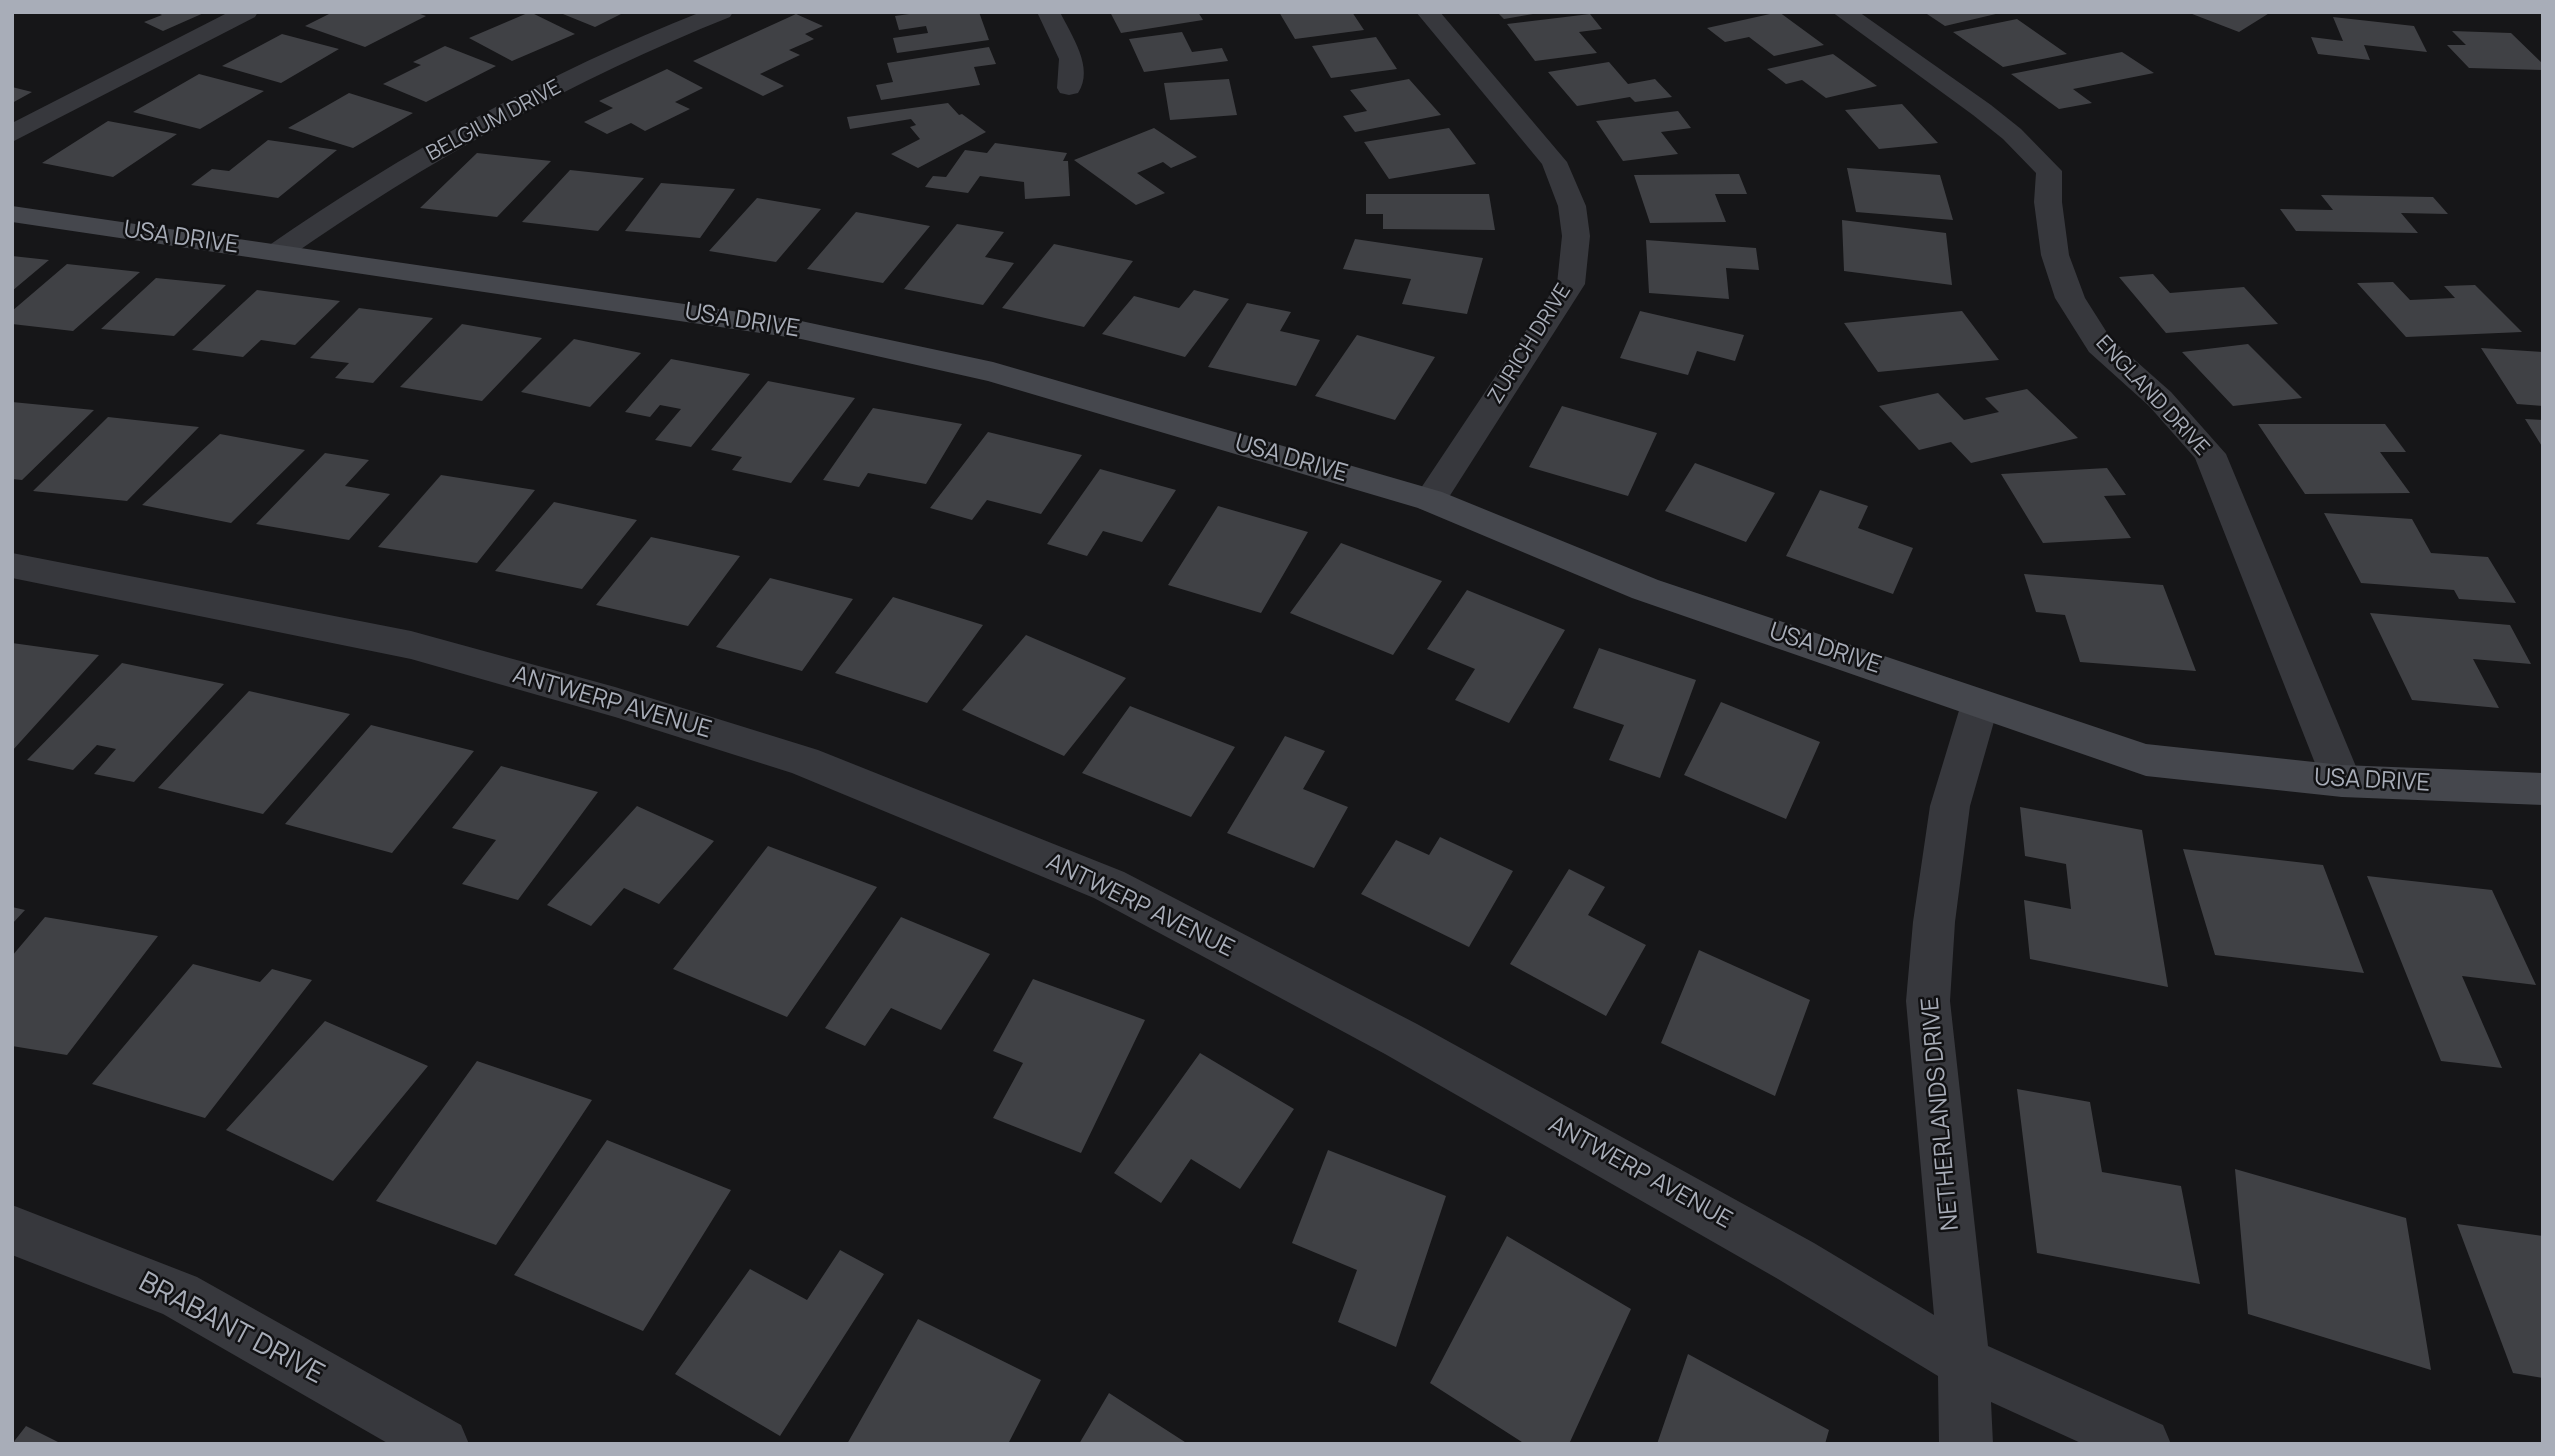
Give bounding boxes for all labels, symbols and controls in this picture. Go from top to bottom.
street label: BELGIUM DRIVE [423,75,565,167]
street label: USA DRIVE [122,216,240,260]
street label: ZURICH DRIVE [1483,280,1577,408]
street label: USA DRIVE [682,298,802,344]
street label: ENGLAND DRIVE [2090,331,2214,461]
street label: USA DRIVE [1231,429,1351,489]
street label: USA DRIVE [1765,617,1885,681]
street label: ANTWERP AVENUE [509,661,715,745]
street label: USA DRIVE [2313,764,2431,798]
street label: ANTWERP AVENUE [1041,848,1239,964]
street label: NETHERLANDS DRIVE [1916,996,1966,1232]
street label: ANTWERP AVENUE [1543,1111,1737,1235]
street label: BRABANT DRIVE [133,1266,329,1392]

